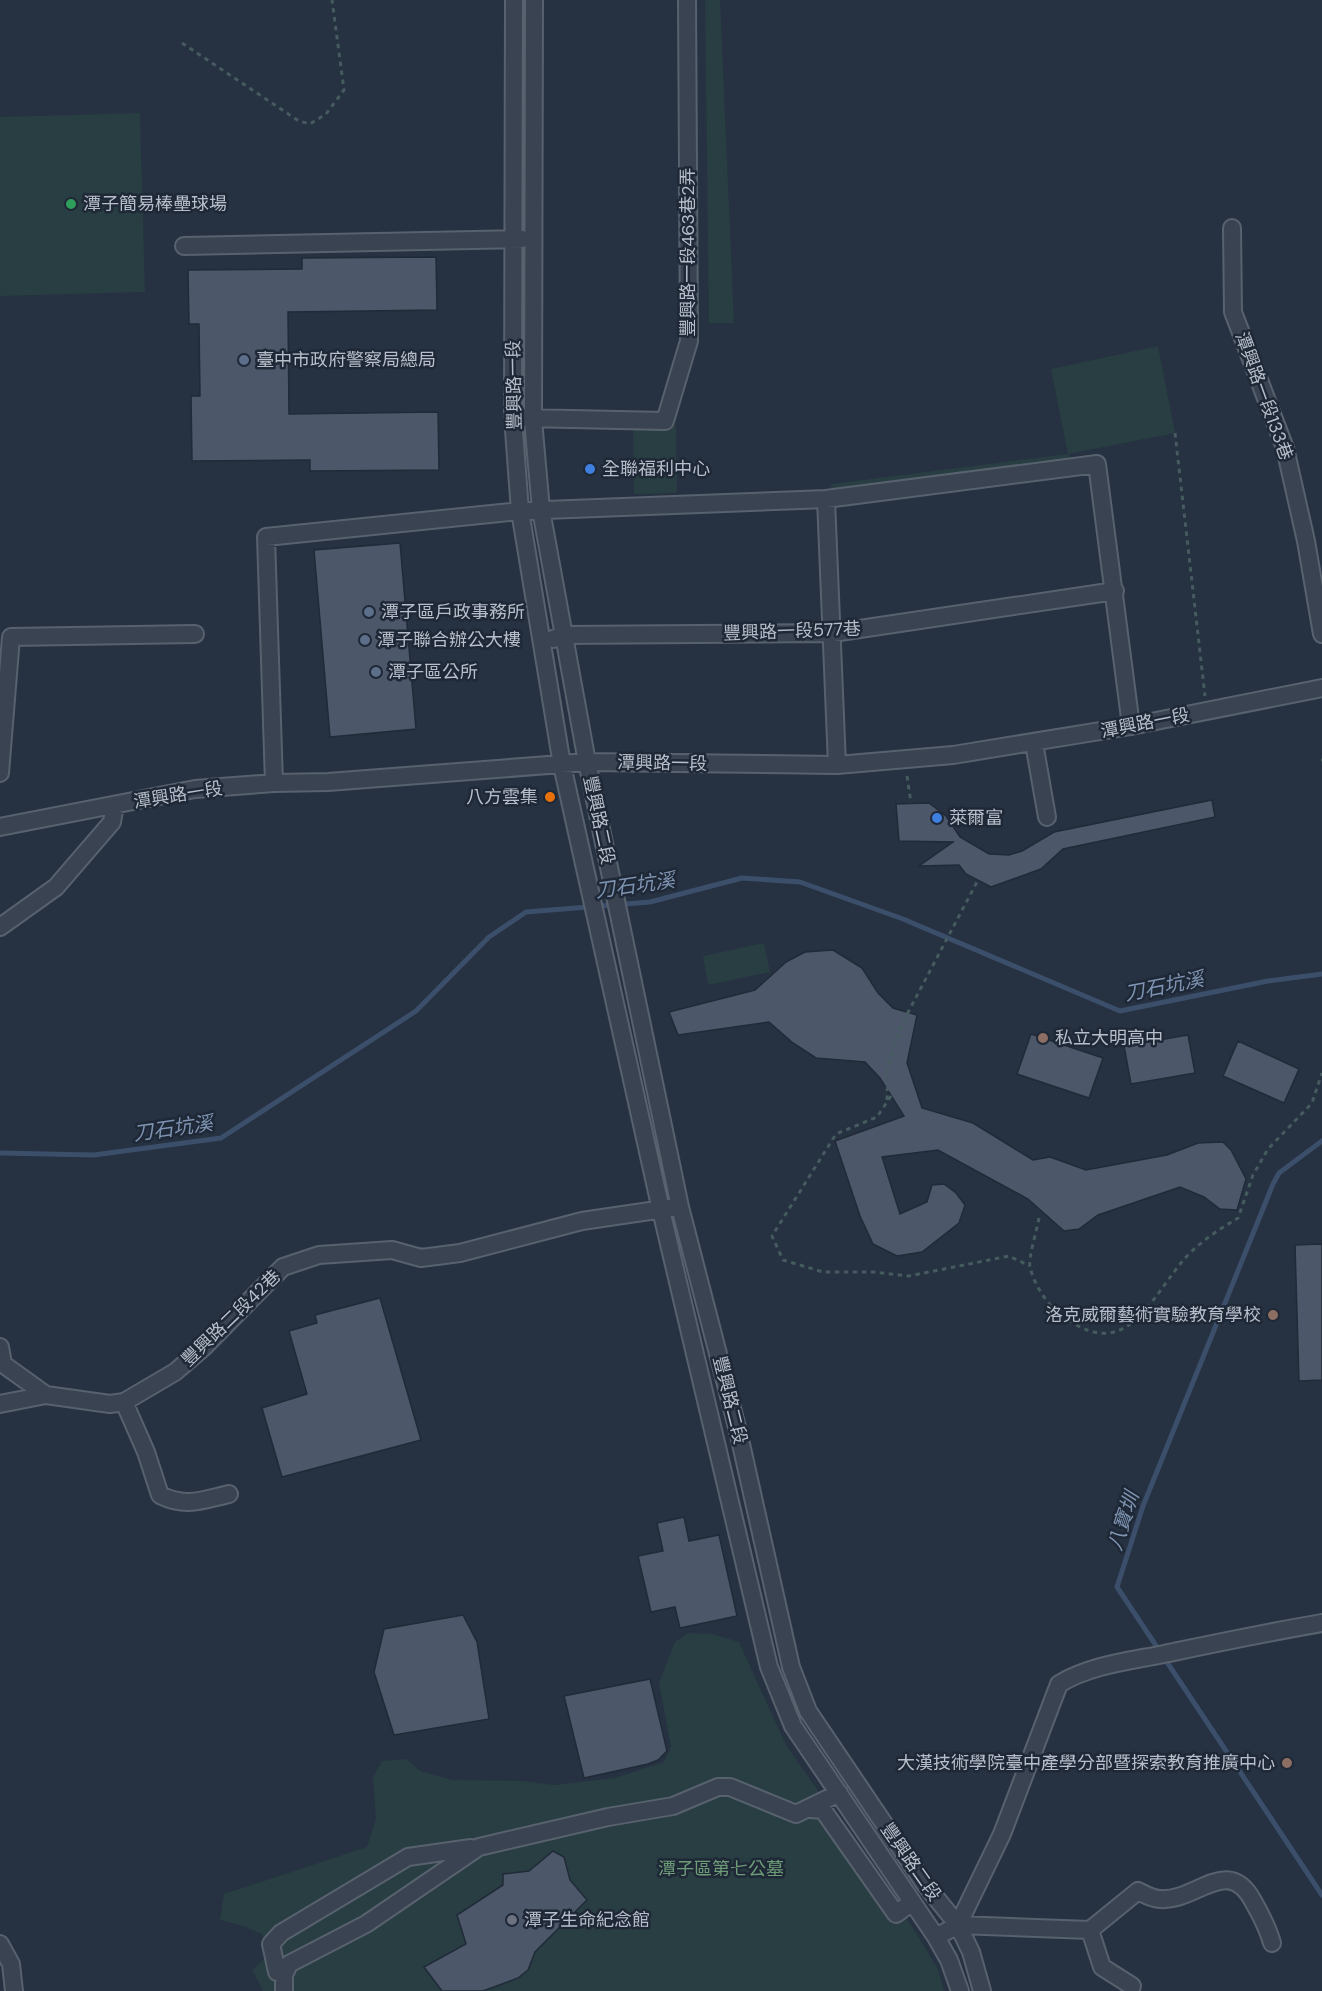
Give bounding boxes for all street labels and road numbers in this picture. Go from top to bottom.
street label: 豐興路一段463巷2弄 [676,167,700,337]
street label: 潭興路一段133巷 [1230,329,1298,463]
street label: 豐興路一段 [501,340,527,430]
street label: 豐興路一段577巷 [723,617,861,645]
street label: 潭興路一段 [1099,703,1191,743]
street label: 潭興路一段 [617,750,707,776]
street label: 豐興路二段 [578,773,620,867]
street label: 潭興路一段 [132,776,224,814]
street label: 豐興路二段42巷 [176,1264,286,1372]
street label: 豐興路二段 [707,1353,753,1447]
street label: 豐興路二段 [875,1818,947,1906]

